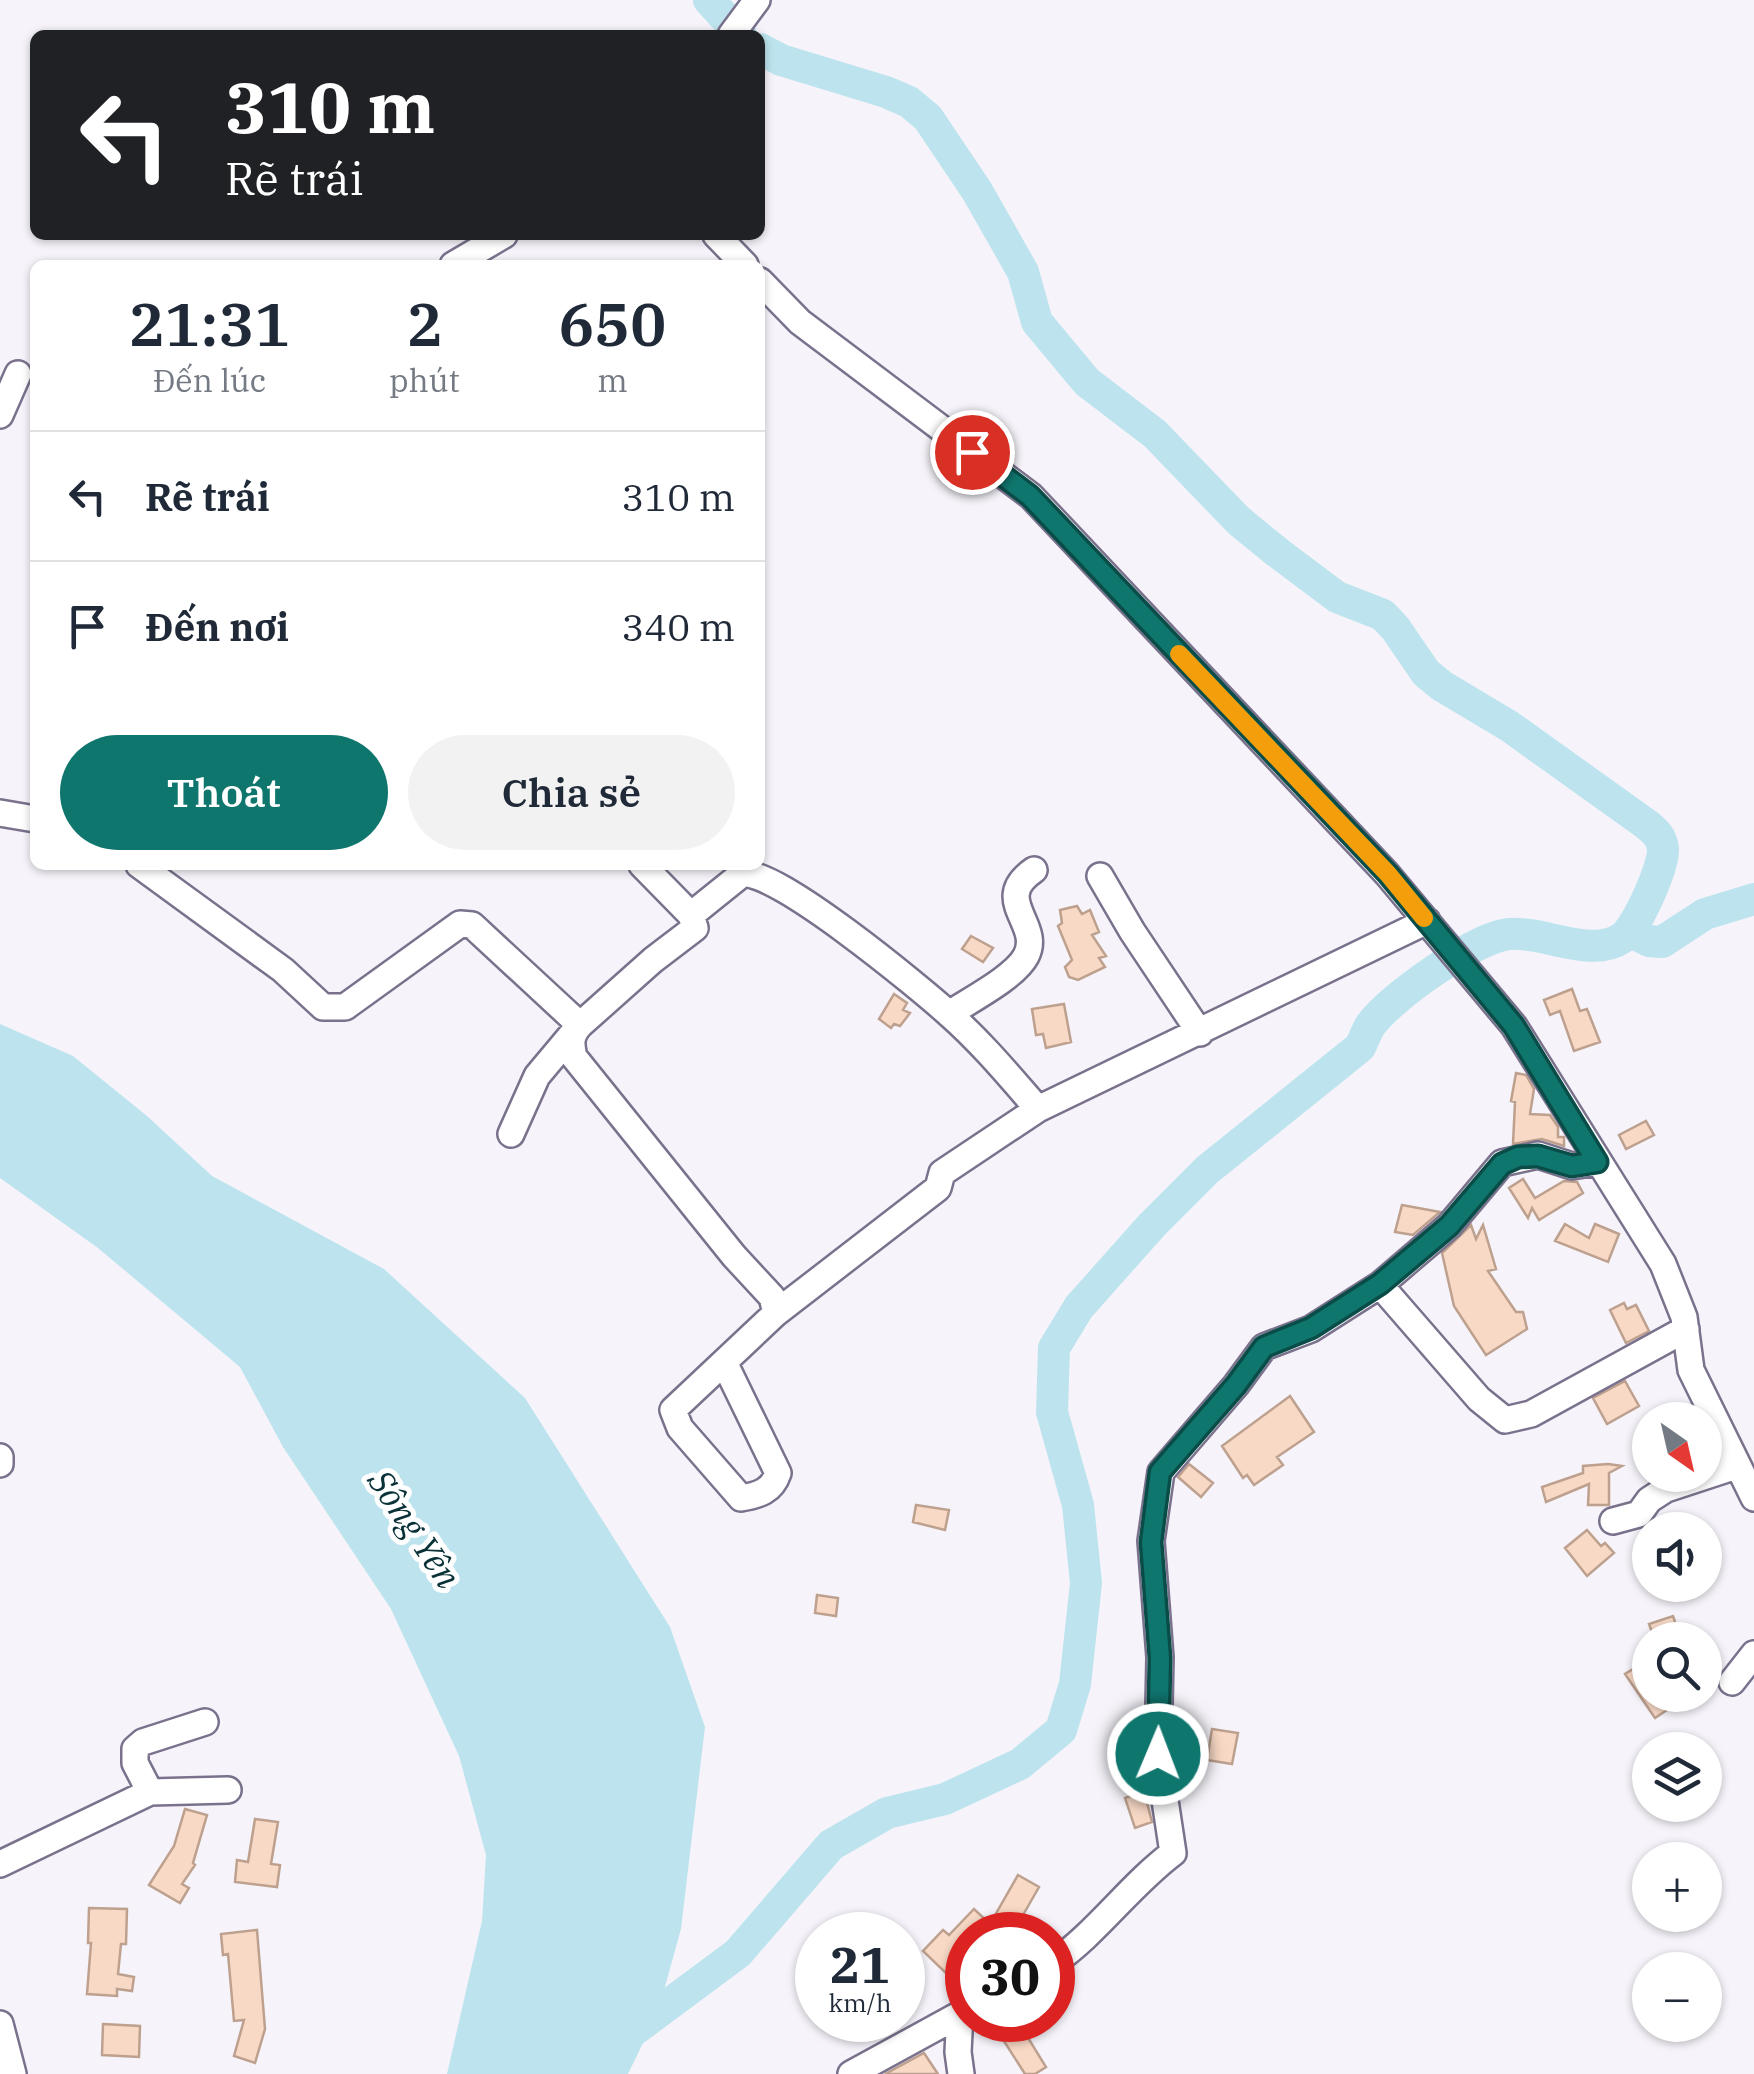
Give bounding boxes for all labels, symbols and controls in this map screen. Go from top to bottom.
text: 310 m [225,61,435,152]
icon: left [60,70,190,200]
text: Rẽ trái [225,149,364,207]
text: 21:31 [129,284,290,363]
text: 2 [406,284,442,363]
text: 650 [558,284,666,363]
text: Đến lúc [153,359,266,401]
text: phút [389,359,460,401]
text: m [597,359,628,401]
pin [930,410,1015,495]
icon: arrive [945,425,1000,480]
icon: left [60,469,115,524]
text: Rẽ trái [145,472,270,521]
text: 310 m [622,472,735,521]
icon: arrive [60,599,115,654]
text: Đến nơi [145,602,289,651]
text: 340 m [622,602,735,651]
button: Thoát [60,735,388,850]
button: Chia sẻ [408,735,735,850]
north arrow [1632,1402,1722,1492]
map controls [1632,1402,1722,2042]
water label: Sông Yên [358,1459,471,1597]
button: sound [1632,1512,1722,1602]
button: search [1632,1622,1722,1712]
position arrow [1106,1702,1210,1806]
button: layers [1632,1732,1722,1822]
button: + [1632,1842,1722,1932]
speed limit sign: 30 [945,1912,1075,2042]
text: 21 [830,1932,890,1997]
button: − [1632,1952,1722,2042]
text: km/h [828,1986,892,2019]

